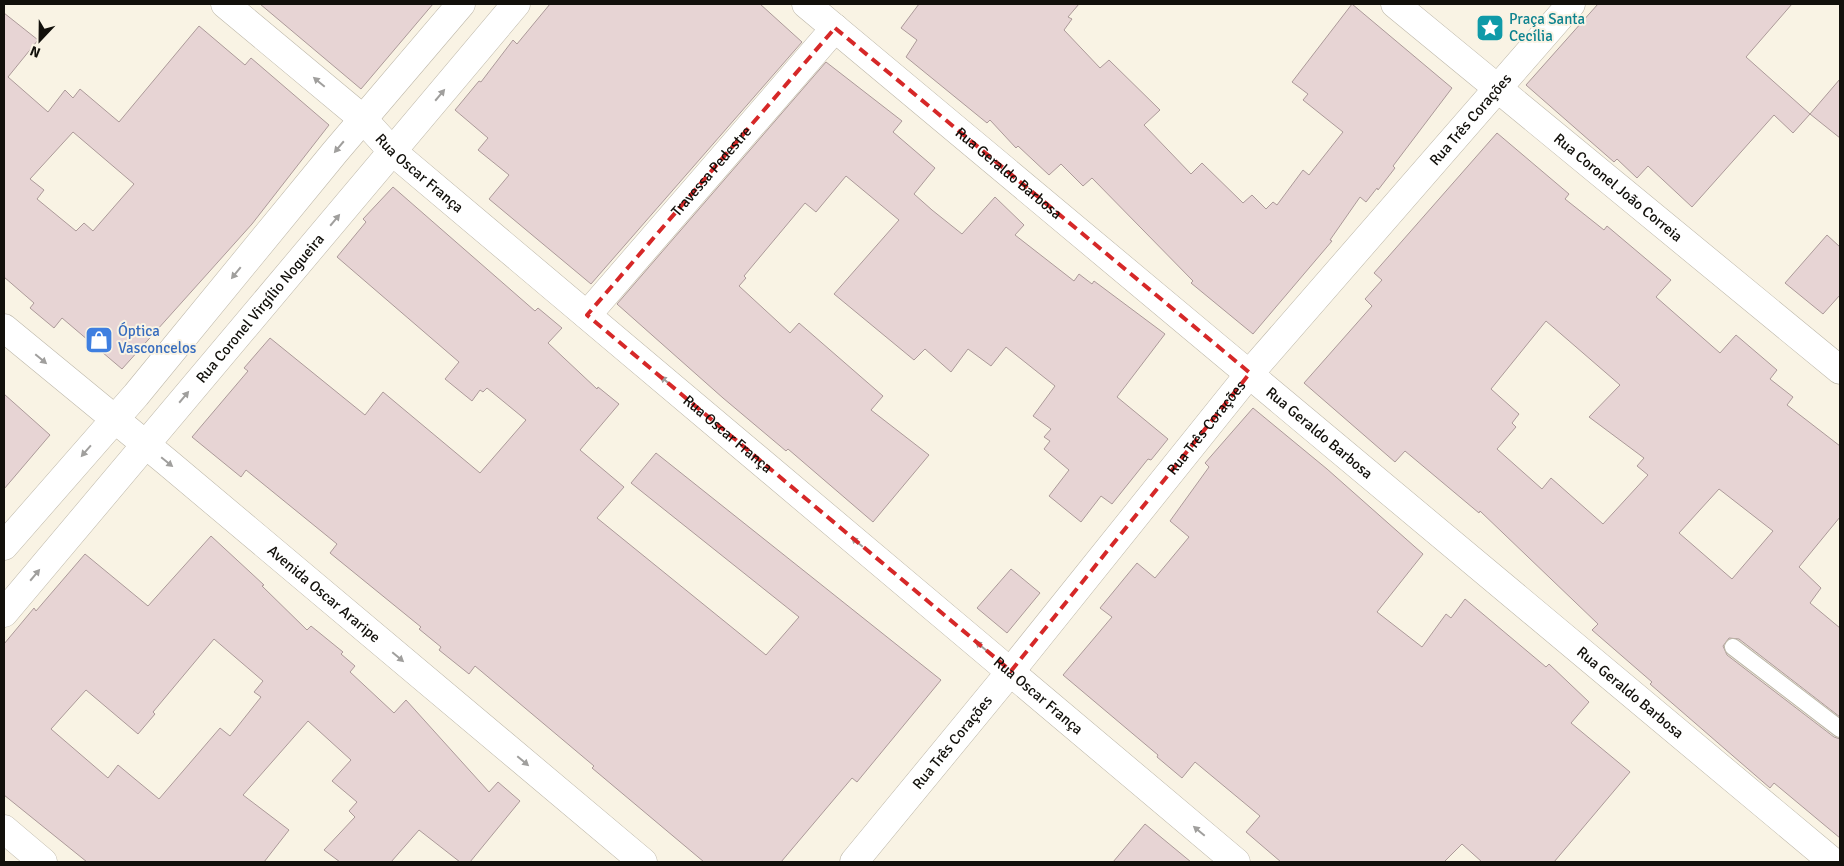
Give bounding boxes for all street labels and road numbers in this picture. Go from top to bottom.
street label: Rua Três Corações [1426,70,1516,169]
street label: Travessa Pedestre [667,122,755,220]
street label: Rua Geraldo Barbosa [952,124,1066,223]
street label: Rua Coronel João Correia [1550,129,1686,246]
street label: Rua Oscar França [372,130,467,216]
street label: Rua Coronel Virgílio Nogueira [192,230,328,387]
street label: Rua Três Corações [1163,376,1250,478]
street label: Rua Geraldo Barbosa [1262,383,1376,483]
street label: Rua Oscar França [680,391,776,477]
street label: Avenida Oscar Araripe [264,541,384,646]
street label: Rua Geraldo Barbosa [1573,643,1687,742]
street label: Rua Oscar França [990,653,1087,738]
street label: Rua Três Corações [909,692,996,793]

